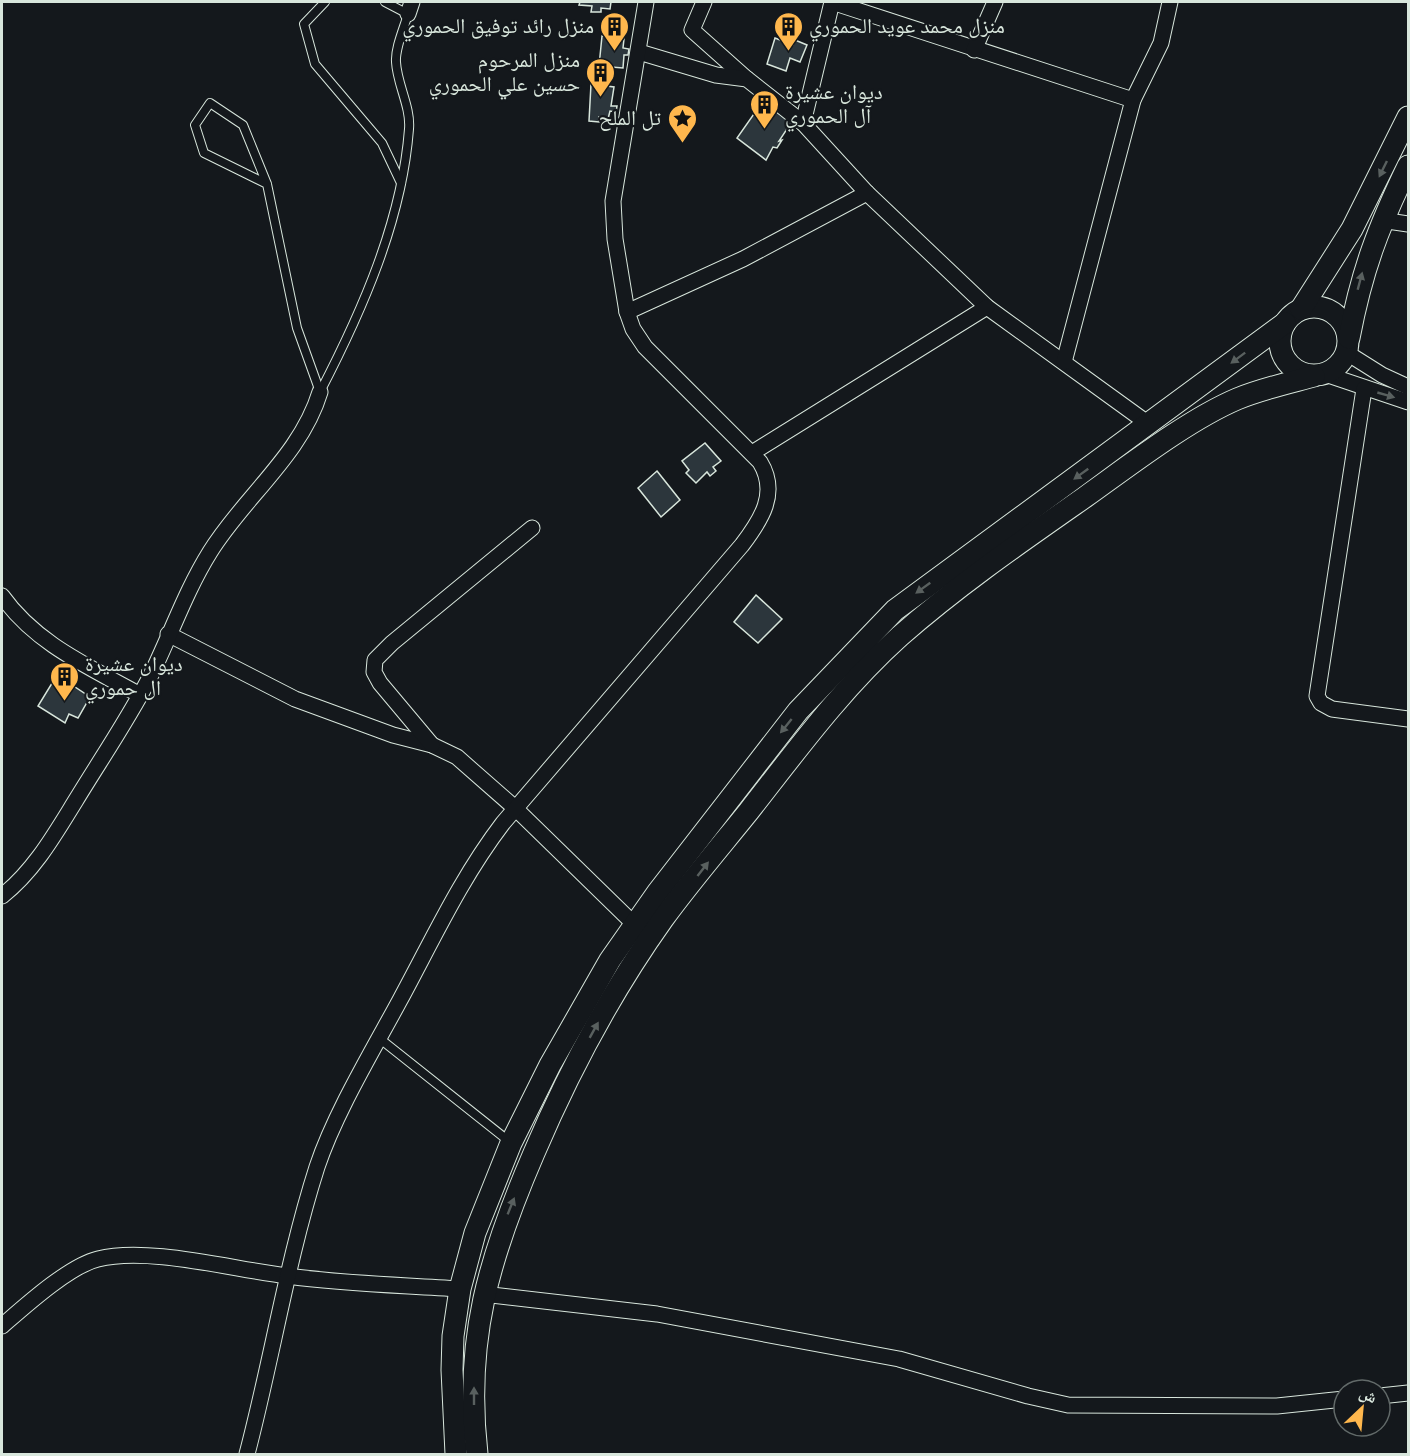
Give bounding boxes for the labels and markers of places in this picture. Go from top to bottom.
building icon: منزل رائد توفيق الحموري [599,10,631,52]
building icon: منزل محمد عويد الحموري [772,10,804,52]
place label: منزل رائد توفيق الحموري [402,11,594,42]
place label: منزل محمد عويد الحموري [809,11,1005,42]
place label: منزل المرحوم حسين علي الحموري [429,45,580,100]
building icon: منزل المرحوم حسين علي الحموري [585,56,617,98]
place label: ديوان عشيرة آل الحموري [785,77,883,132]
building icon: ديوان عشيرة آل الحموري [748,88,780,130]
place icon: تل الملح [666,102,698,144]
place label: تل الملح [599,103,661,131]
place label: ديوان عشيرة ال حموري [85,649,183,704]
building icon: ديوان عشيرة ال حموري [48,660,80,702]

